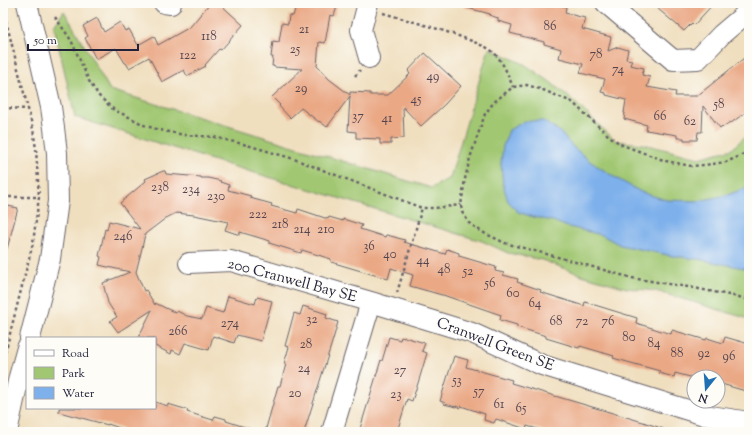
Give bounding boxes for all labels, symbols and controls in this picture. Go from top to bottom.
house number: 86 [544,18,556,36]
house number: 21 [299,21,310,39]
scale bar [28,26,138,52]
house number: 118 [201,28,217,46]
text: 50 m [33,32,57,50]
house number: 25 [290,41,301,59]
house number: 78 [589,46,603,64]
house number: 122 [180,47,196,65]
house number: 74 [612,61,625,79]
house number: 49 [427,68,439,86]
house number: 29 [295,80,307,98]
house number: 45 [411,91,422,109]
house number: 58 [713,96,724,114]
house number: 37 [352,108,364,126]
house number: 66 [654,108,666,126]
house number: 41 [382,110,393,128]
house number: 62 [684,113,696,131]
house number: 238 [151,179,169,197]
house number: 234 [182,181,200,199]
house number: 230 [207,188,225,206]
house number: 222 [249,206,267,224]
house number: 218 [271,216,289,234]
house number: 214 [293,221,311,239]
house number: 210 [317,221,335,239]
house number: 246 [114,228,132,246]
house number: 36 [363,238,375,256]
house number: 40 [383,246,397,264]
house number: 44 [416,252,430,270]
street label: 200 Cranwell Bay SE [225,254,359,308]
house number: 48 [437,261,451,279]
house number: 52 [462,263,473,281]
house number: 56 [484,275,495,293]
house number: 60 [506,285,520,303]
house number: 64 [529,295,542,313]
house number: 32 [306,311,318,329]
street label: Cranwell Green SE [433,313,557,377]
house number: 68 [550,313,562,331]
house number: 72 [576,313,588,331]
house number: 76 [602,313,614,331]
house number: 274 [221,315,240,333]
house number: 266 [168,323,188,341]
house number: 80 [622,329,636,347]
house number: 84 [648,335,661,353]
house number: 28 [300,336,312,354]
legend [26,337,156,409]
text: Road [62,345,89,363]
house number: 88 [671,345,684,363]
house number: 92 [698,345,710,363]
house number: 96 [723,348,735,366]
house number: 24 [298,360,311,378]
house number: 27 [394,362,407,380]
text: Park [62,365,85,383]
north arrow [686,369,726,409]
house number: 53 [451,372,462,390]
house number: 57 [473,383,485,401]
text: Water [62,385,95,403]
house number: 20 [289,385,302,403]
house number: 23 [390,386,402,404]
text: N [697,389,711,407]
house number: 61 [494,396,505,414]
house number: 65 [516,400,527,418]

